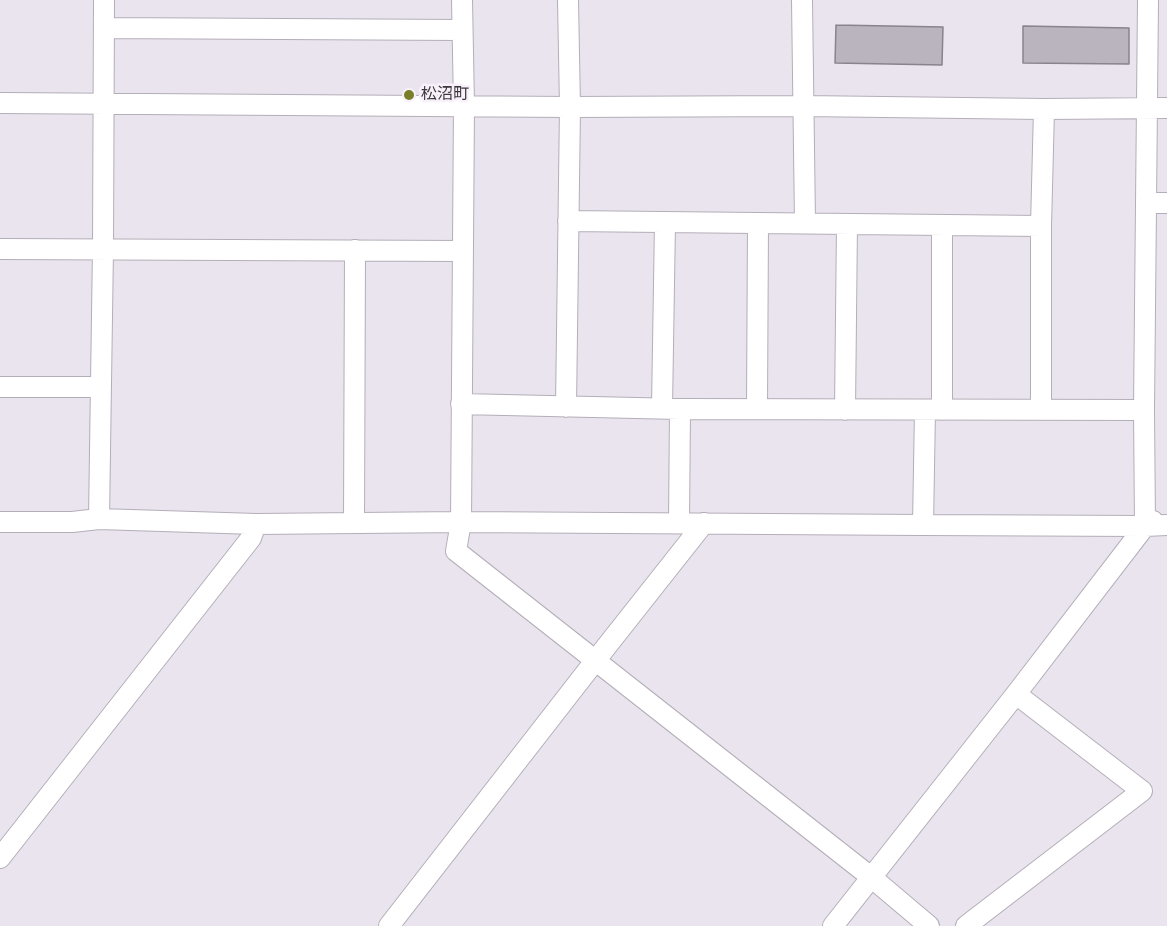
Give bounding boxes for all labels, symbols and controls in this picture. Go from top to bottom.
place label: 松沼町 [421,85,469,105]
marker: 松沼町 [402,88,416,102]

